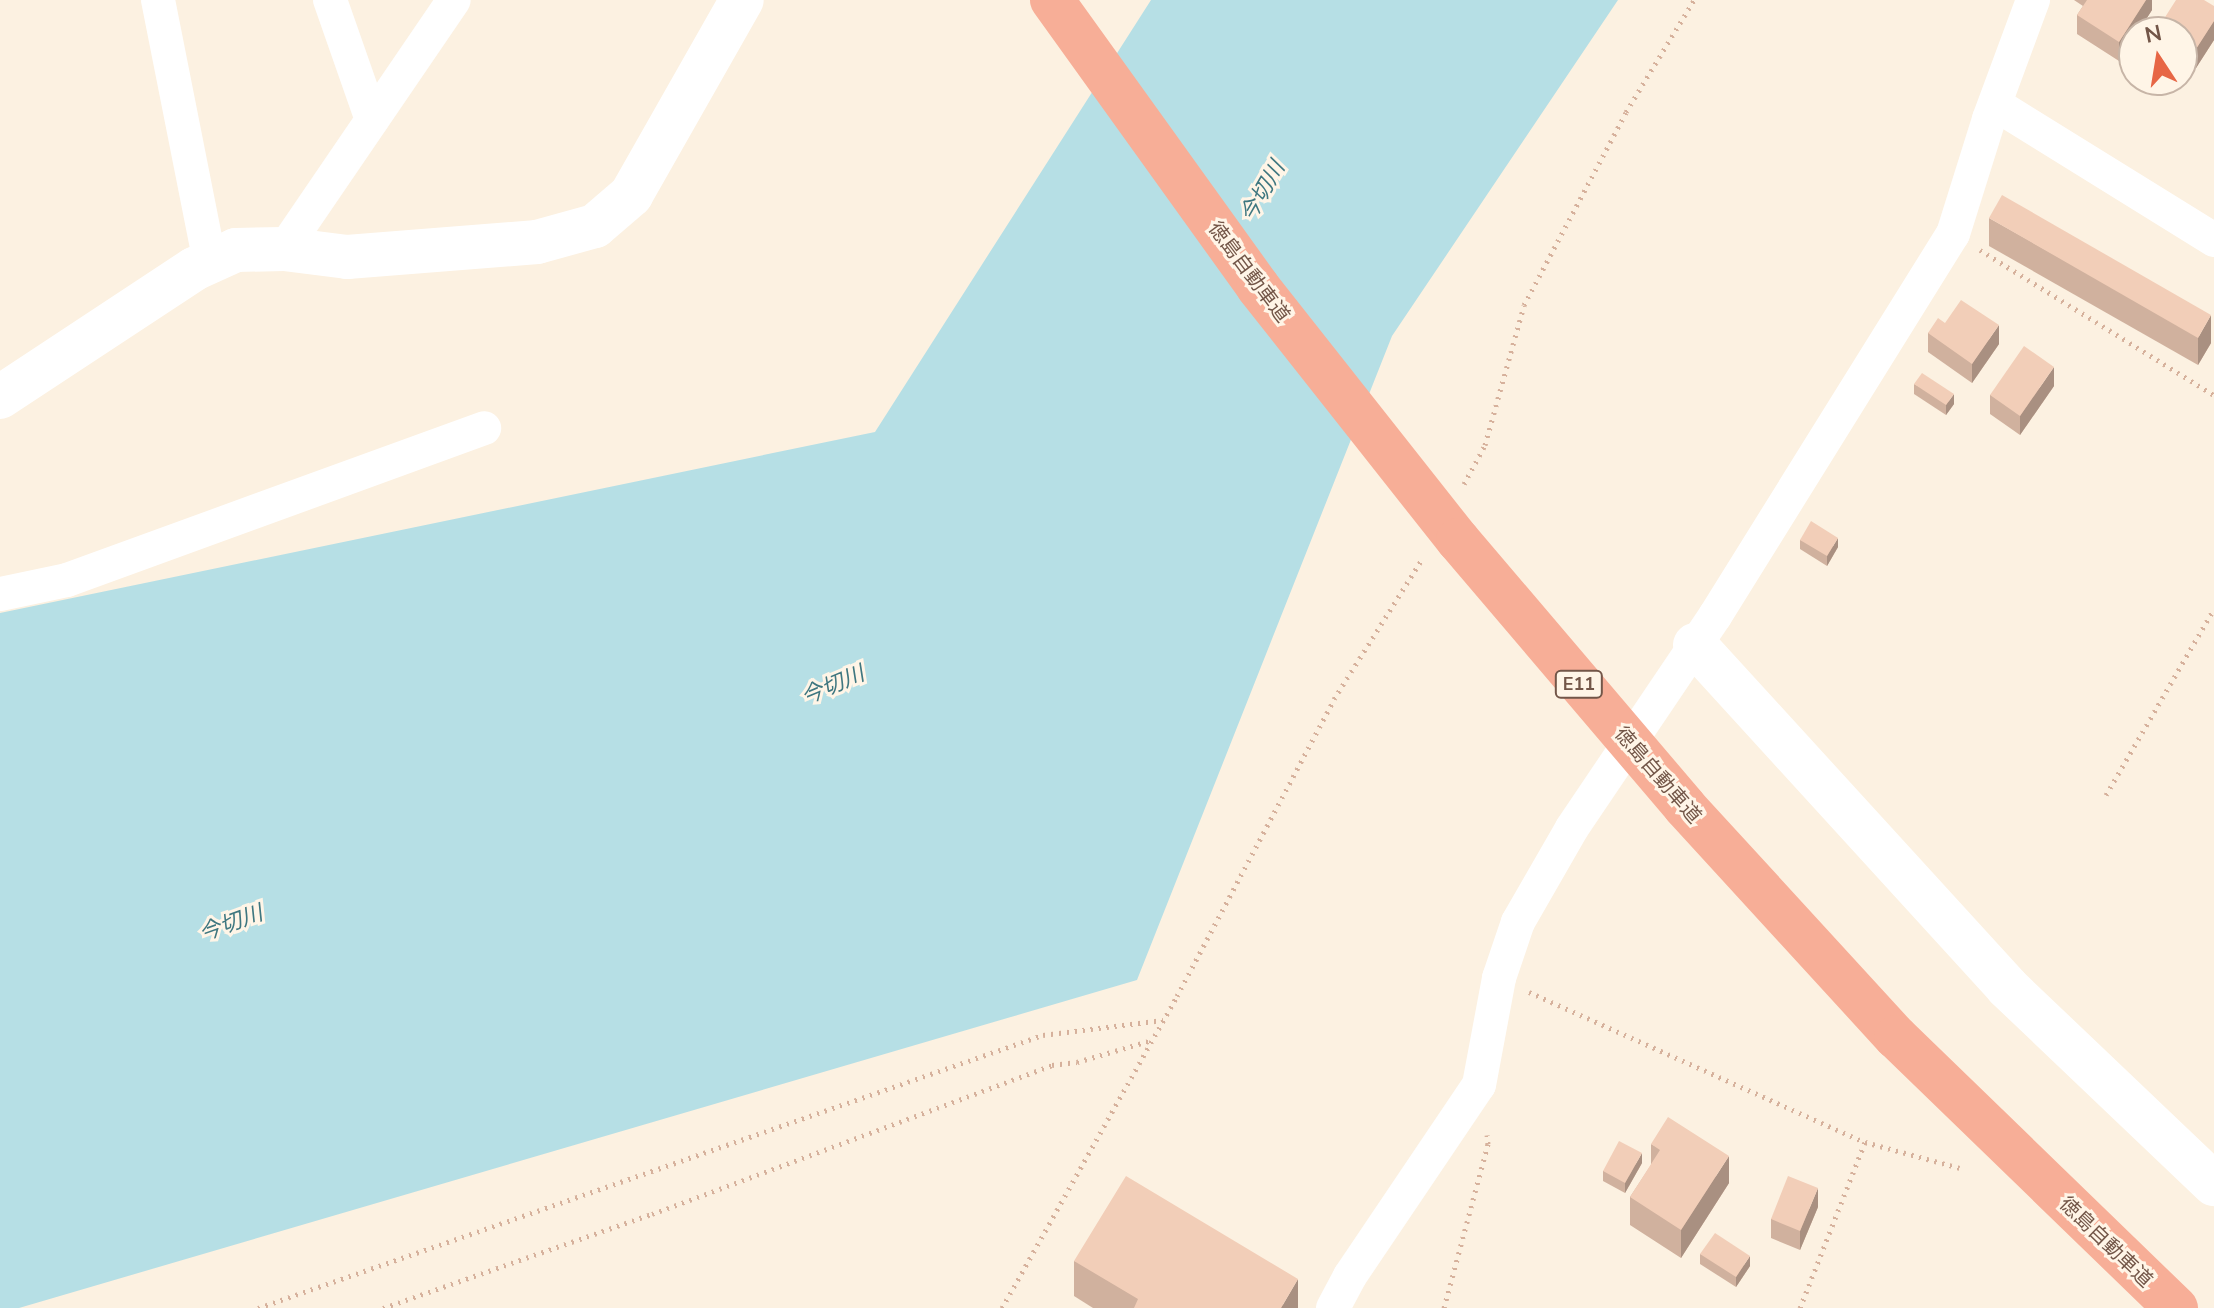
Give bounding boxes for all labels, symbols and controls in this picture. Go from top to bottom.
north arrow [2118,16,2198,96]
text: N [2142,18,2165,51]
water label: 今切川 [1235,157,1291,227]
street label: 徳島自動車道 [1203,217,1295,327]
water label: 今切川 [797,661,869,711]
road number: E11 [1553,670,1605,698]
street label: 徳島自動車道 [1610,722,1706,828]
water label: 今切川 [195,900,267,948]
street label: 徳島自動車道 [2055,1192,2157,1292]

